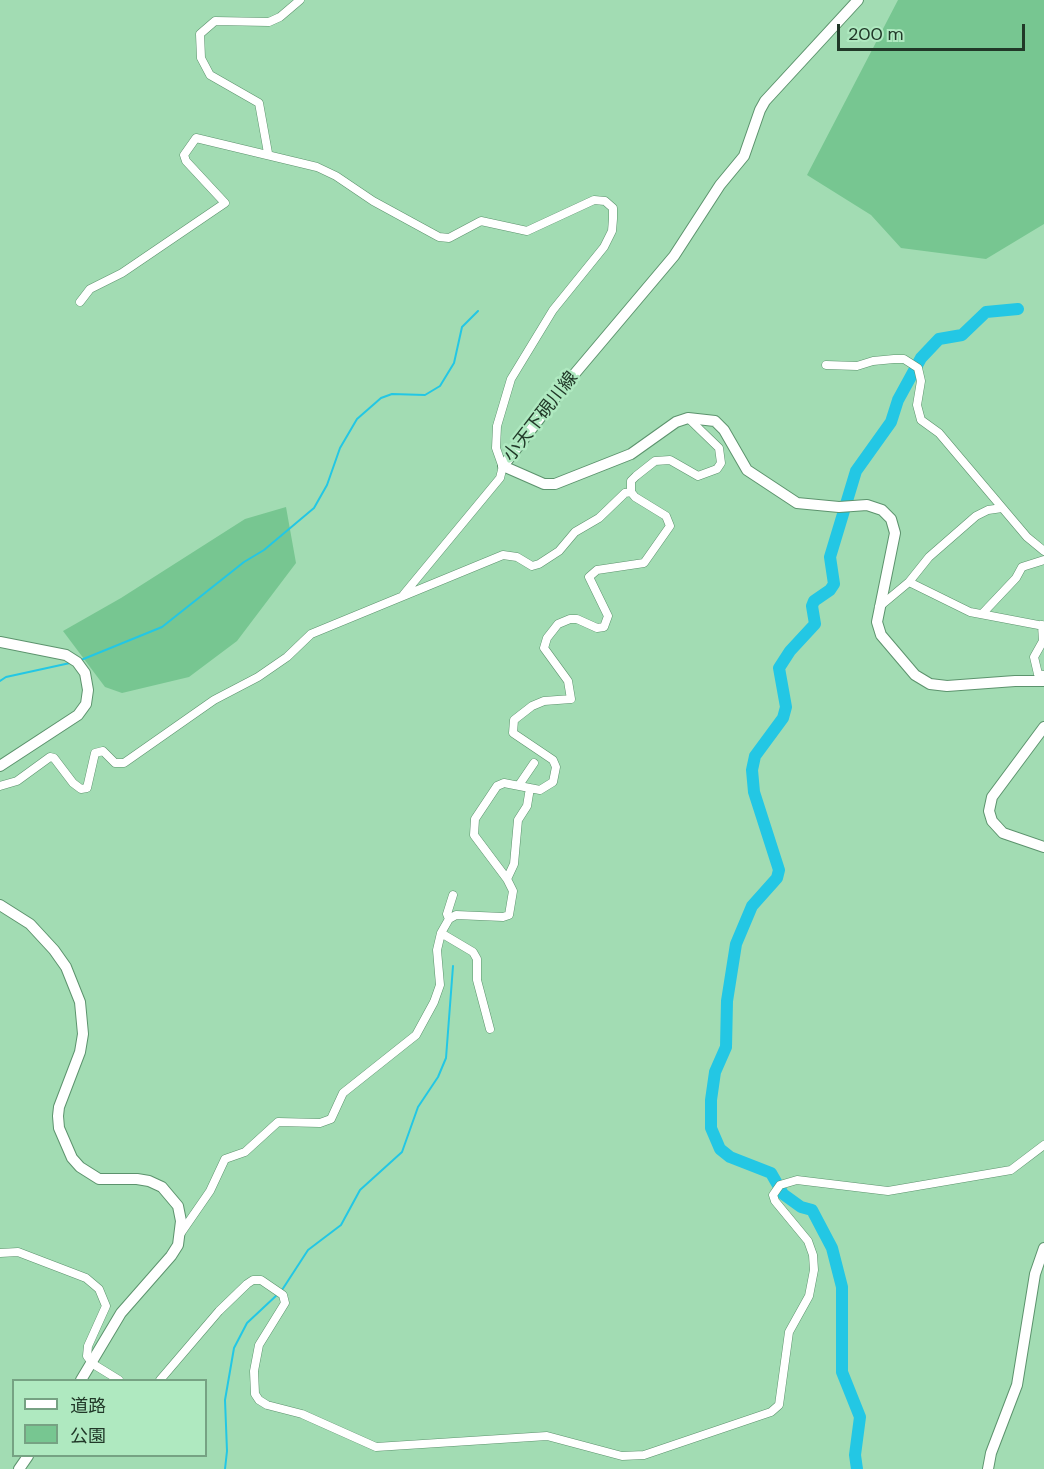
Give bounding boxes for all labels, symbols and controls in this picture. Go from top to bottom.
scale bar [840,12,1028,50]
text: 200 m [848,22,904,46]
street label: 小天下硯川線 [499,368,583,466]
legend [12,1379,207,1457]
text: 道路 [70,1394,106,1418]
text: 公園 [70,1424,106,1448]

